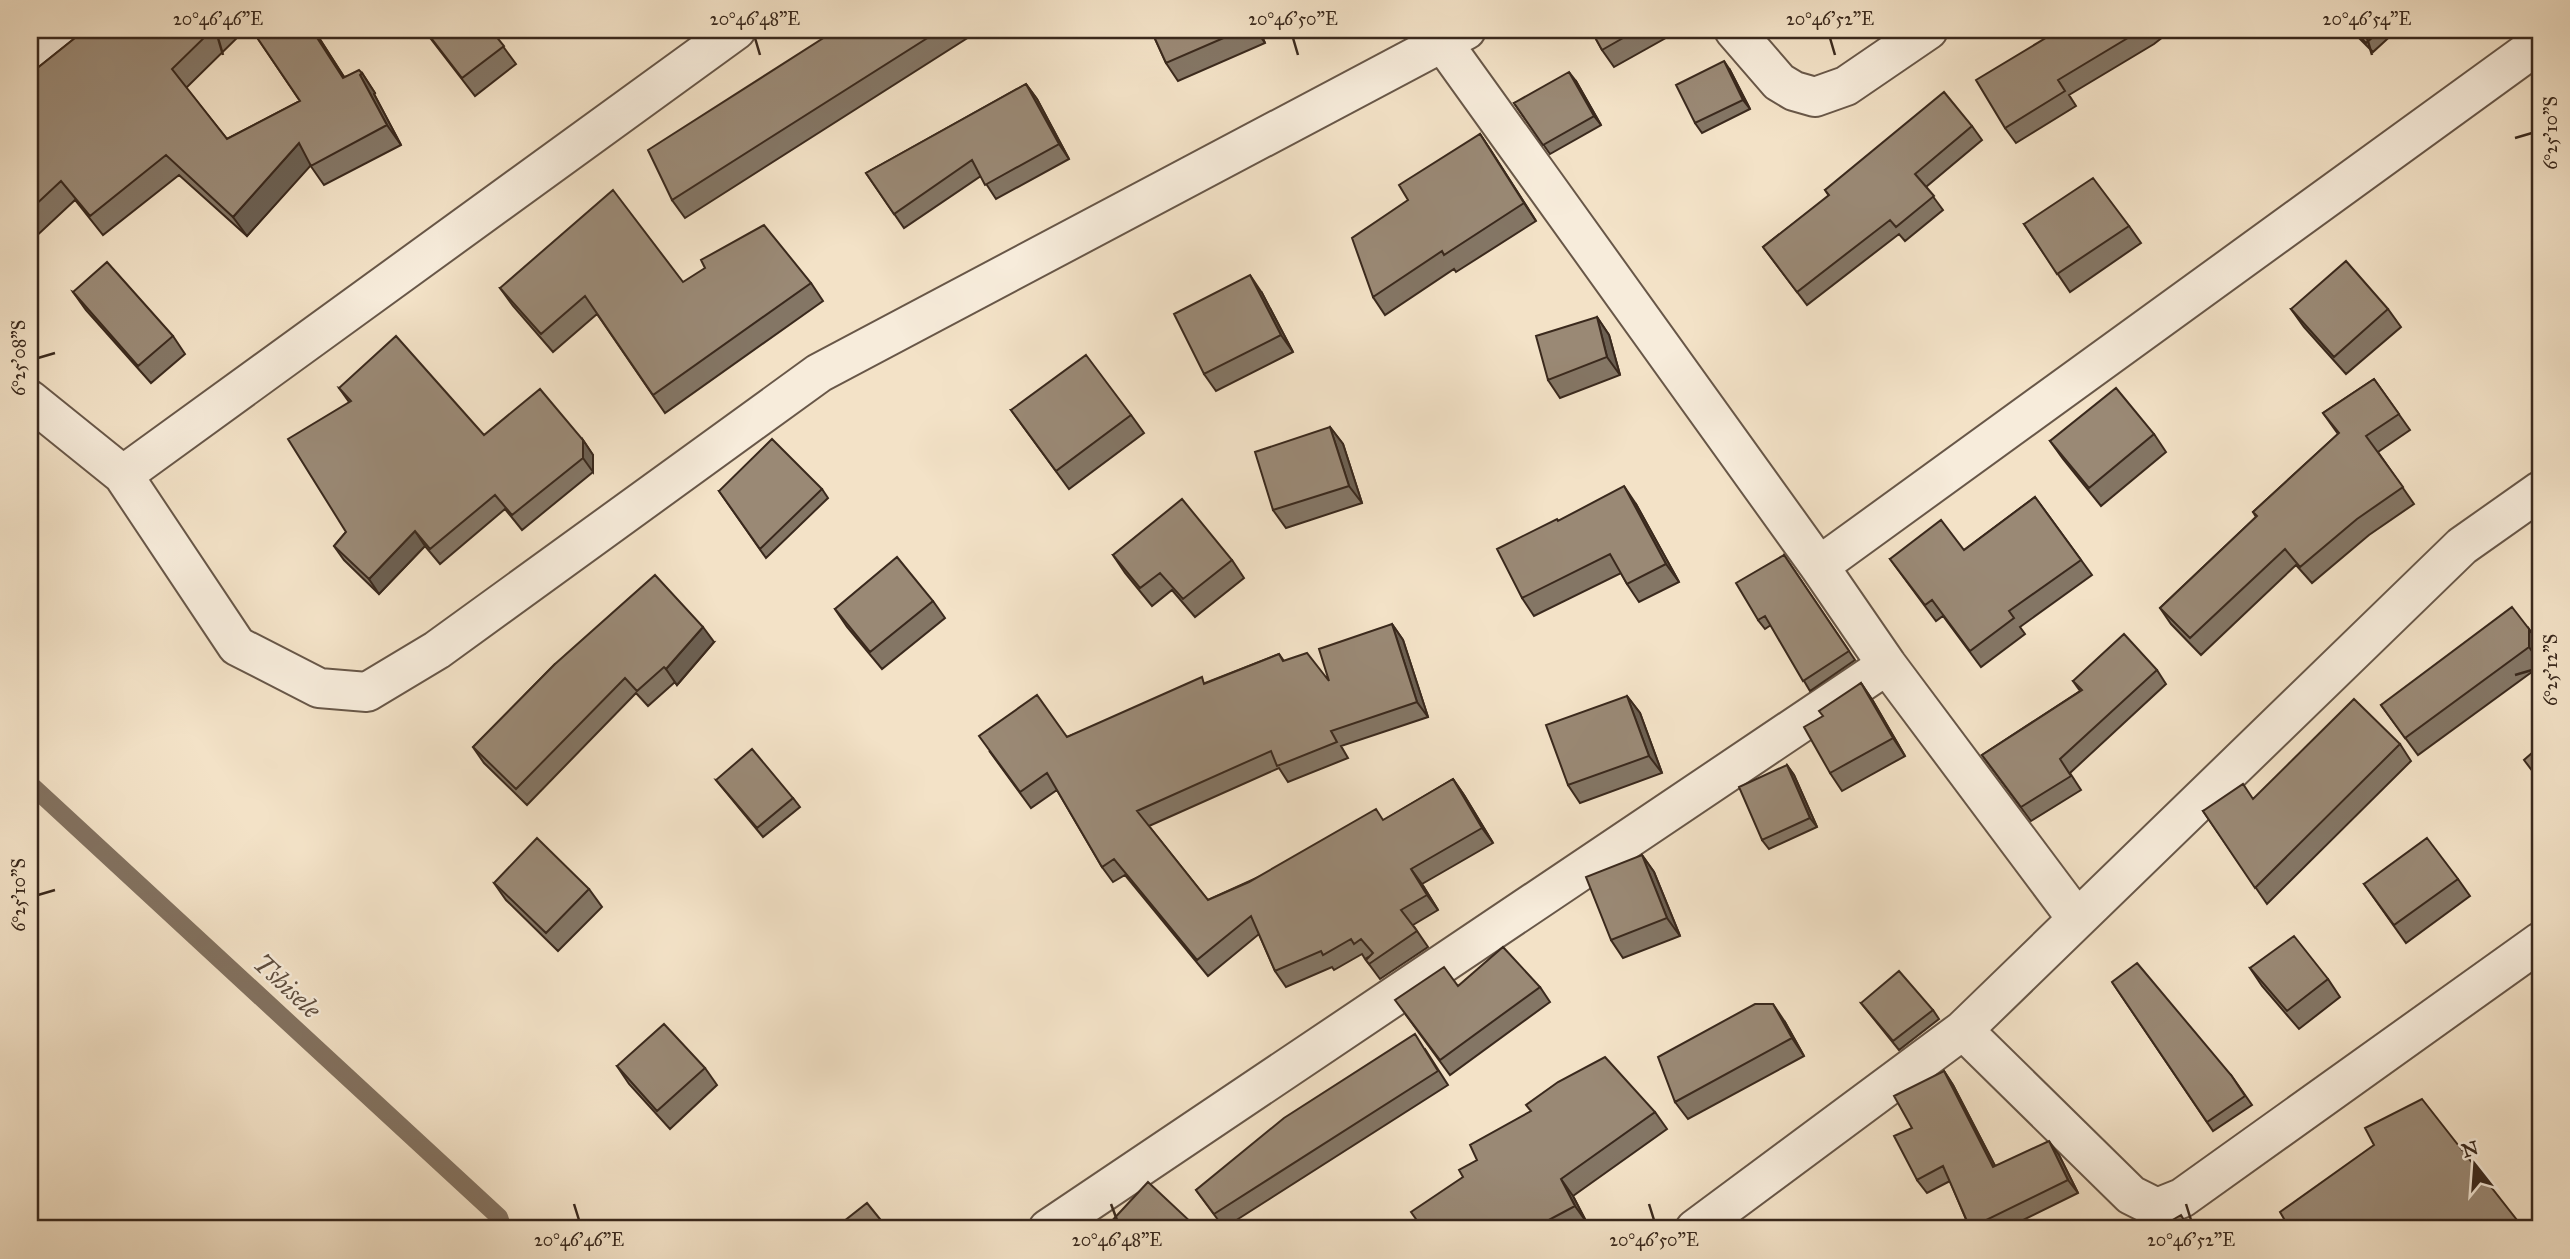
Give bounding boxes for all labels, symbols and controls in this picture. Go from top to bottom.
text: 20°46'46"E [173,8,263,30]
text: 20°46'48"E [710,8,800,30]
text: 20°46'50"E [1248,8,1338,30]
text: 20°46'52"E [1786,8,1874,30]
text: 20°46'54"E [2323,8,2412,30]
text: 6°25'10"S [2540,96,2562,170]
text: 6°25'08"S [8,320,30,396]
text: 6°25'12"S [2540,634,2562,706]
text: 6°25'10"S [8,858,30,932]
water label: Tshisele [247,947,328,1026]
north arrow [2440,1130,2510,1200]
text: N [2459,1136,2481,1163]
text: 20°46'46"E [534,1229,624,1251]
text: 20°46'48"E [1072,1229,1162,1251]
text: 20°46'50"E [1609,1229,1699,1251]
text: 20°46'52"E [2147,1229,2235,1251]

